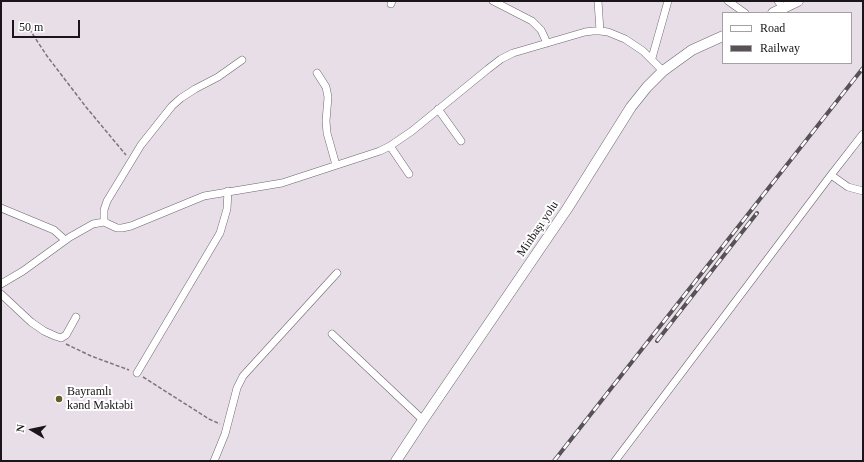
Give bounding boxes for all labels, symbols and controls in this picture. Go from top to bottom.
scale bar [14,12,82,38]
legend [722,12,852,64]
text: 50 m [19,20,43,34]
text: Road [760,21,785,35]
text: Railway [760,41,800,55]
street label: Minbaşı yolu [514,199,562,259]
place label: Bayramlı kənd Məktəbi [67,385,133,413]
marker: Bayramlı kənd Məktəbi [54,394,64,404]
north arrow [12,410,52,450]
text: N [14,423,27,433]

